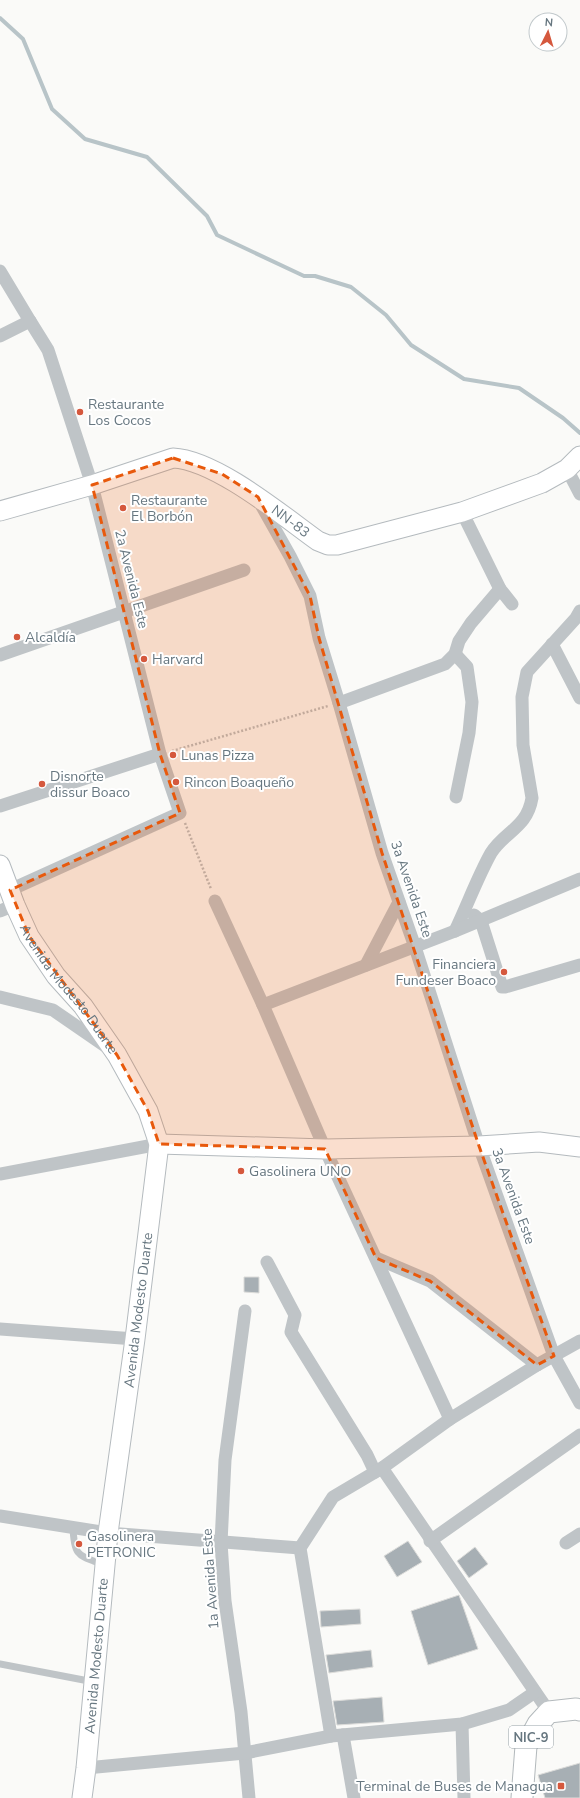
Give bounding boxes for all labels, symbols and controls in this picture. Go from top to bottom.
north arrow [528,12,568,52]
text: N [544,15,554,30]
place label: Restaurante Los Cocos [88,395,164,430]
marker: Restaurante Los Cocos [75,407,85,417]
place label: Restaurante El Borbón [131,491,207,526]
street label: NN-83 [268,501,314,542]
marker: Restaurante El Borbón [118,503,128,513]
street label: 2a Avenida Este [110,528,153,631]
place label: Alcaldía [25,628,76,647]
marker: Alcaldía [12,632,22,642]
place label: Harvard [152,650,203,669]
marker: Harvard [139,654,149,664]
place label: Lunas Pizza [181,746,254,765]
marker: Lunas Pizza [168,750,178,760]
place label: Disnorte dissur Boaco [50,767,130,802]
place label: Rincon Boaqueño [184,773,294,792]
marker: Rincon Boaqueño [171,777,181,787]
marker: Disnorte dissur Boaco [37,779,47,789]
street label: 3a Avenida Este [386,838,437,940]
street label: Avenida Modesto Duarte [15,921,122,1058]
place label: Financiera Fundeser Boaco [395,955,496,990]
marker: Financiera Fundeser Boaco [499,967,509,977]
street label: 3a Avenida Este [487,1145,540,1247]
place label: Gasolinera UNO [249,1162,351,1181]
marker: Gasolinera UNO [236,1166,246,1176]
street label: Avenida Modesto Duarte [120,1231,157,1389]
place label: Gasolinera PETRONIC [87,1527,156,1562]
street label: 1a Avenida Este [197,1528,224,1630]
marker: Gasolinera PETRONIC [74,1539,84,1549]
street label: Avenida Modesto Duarte [80,1577,113,1735]
road number: NIC-9 [509,1726,553,1748]
place label: Terminal de Buses de Managua [356,1777,553,1796]
marker: Terminal de Buses de Managua [556,1781,566,1791]

